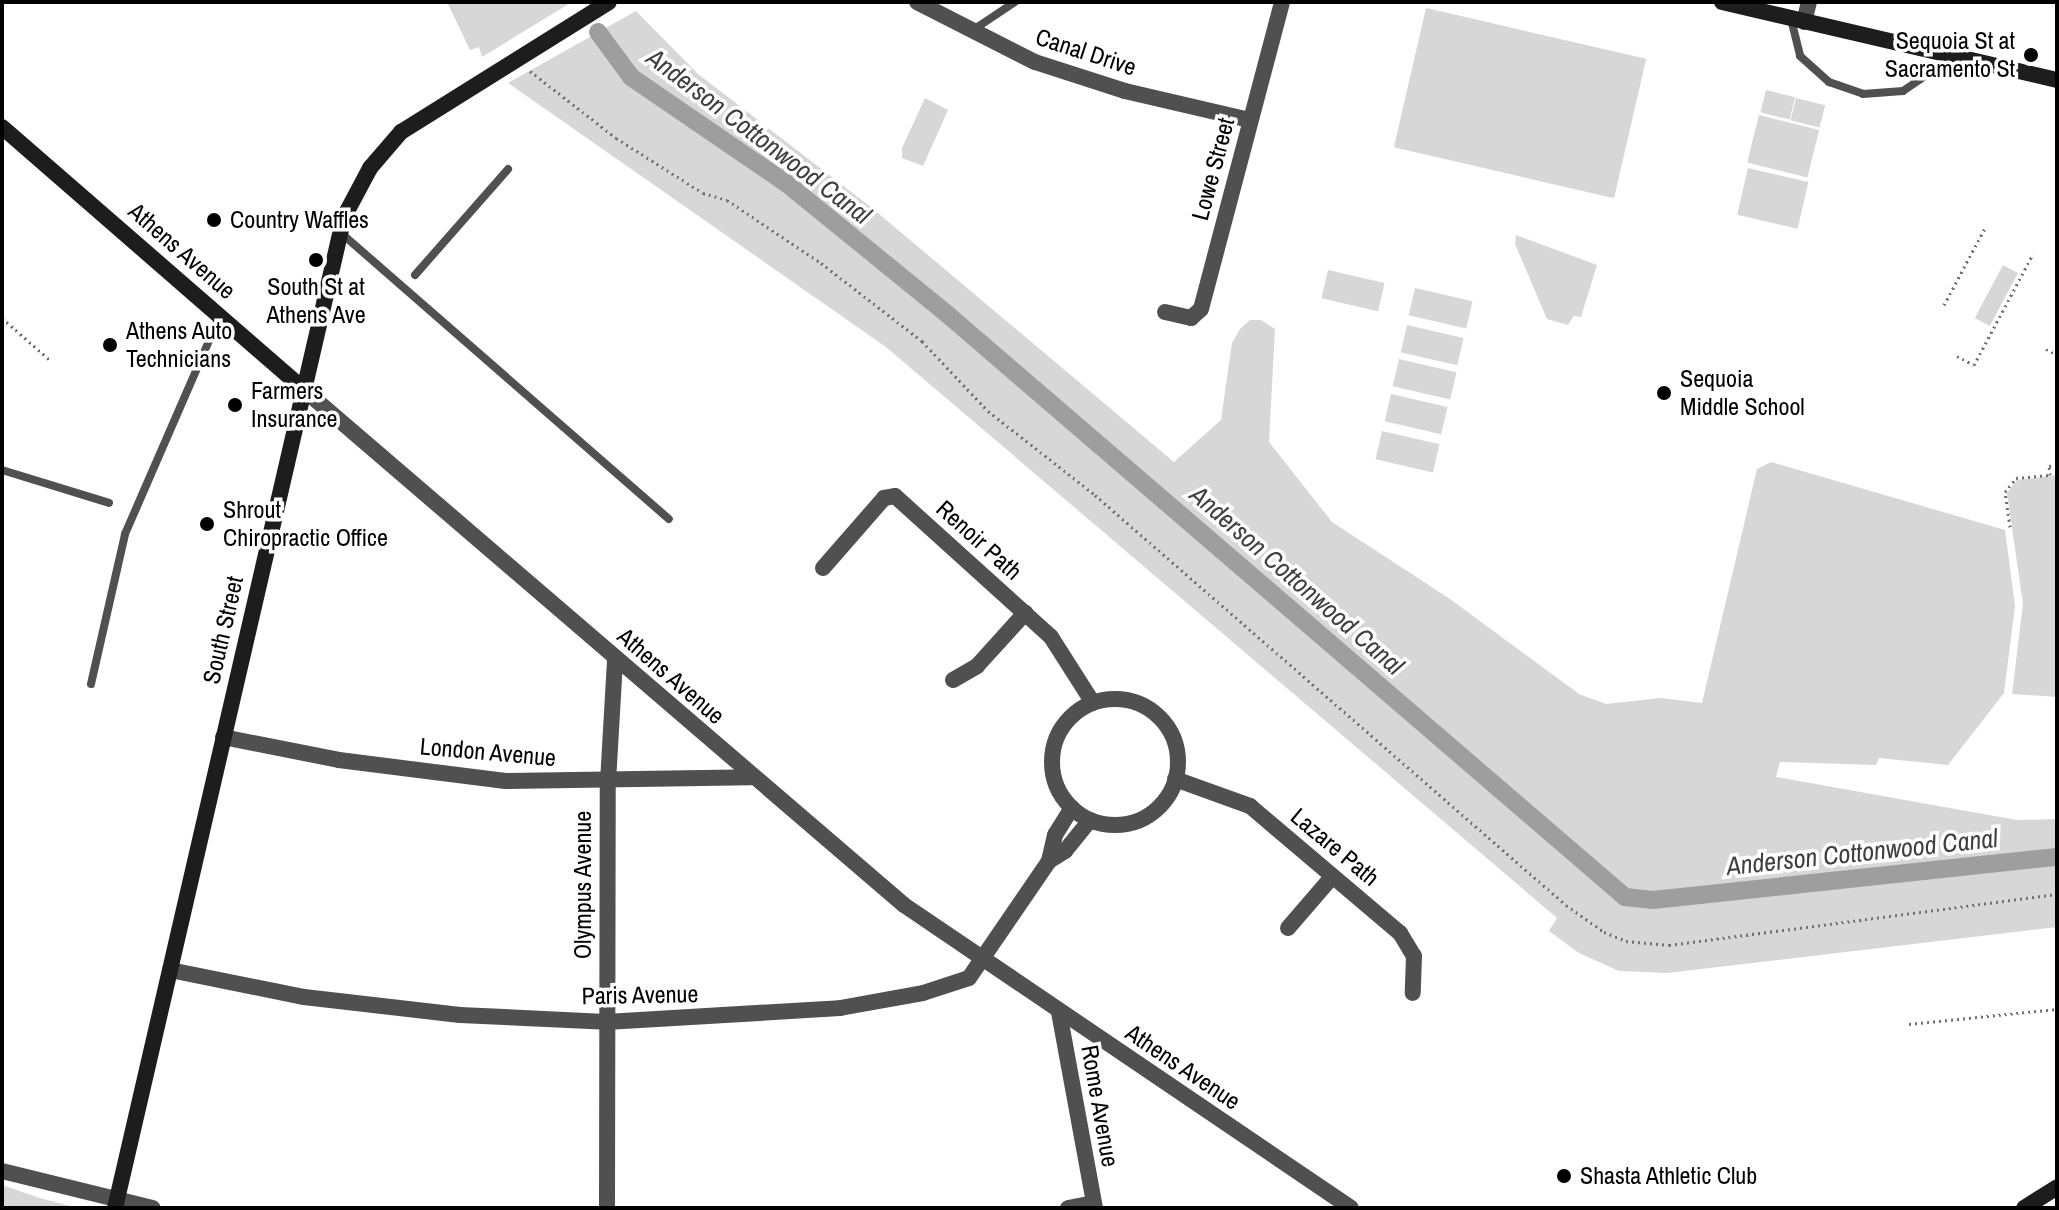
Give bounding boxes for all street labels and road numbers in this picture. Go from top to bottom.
street label: Canal Drive [1032,22,1140,82]
street label: Lowe Street [1185,115,1241,223]
street label: Athens Avenue [122,196,242,306]
street label: Renoir Path [930,494,1028,586]
street label: South Street [197,573,249,687]
street label: Athens Avenue [611,621,731,731]
street label: London Avenue [418,732,558,772]
street label: Lazare Path [1285,802,1385,892]
street label: Olympus Avenue [569,810,597,960]
street label: Paris Avenue [581,980,699,1010]
street label: Athens Avenue [1120,1018,1246,1116]
street label: Rome Avenue [1075,1042,1125,1170]

